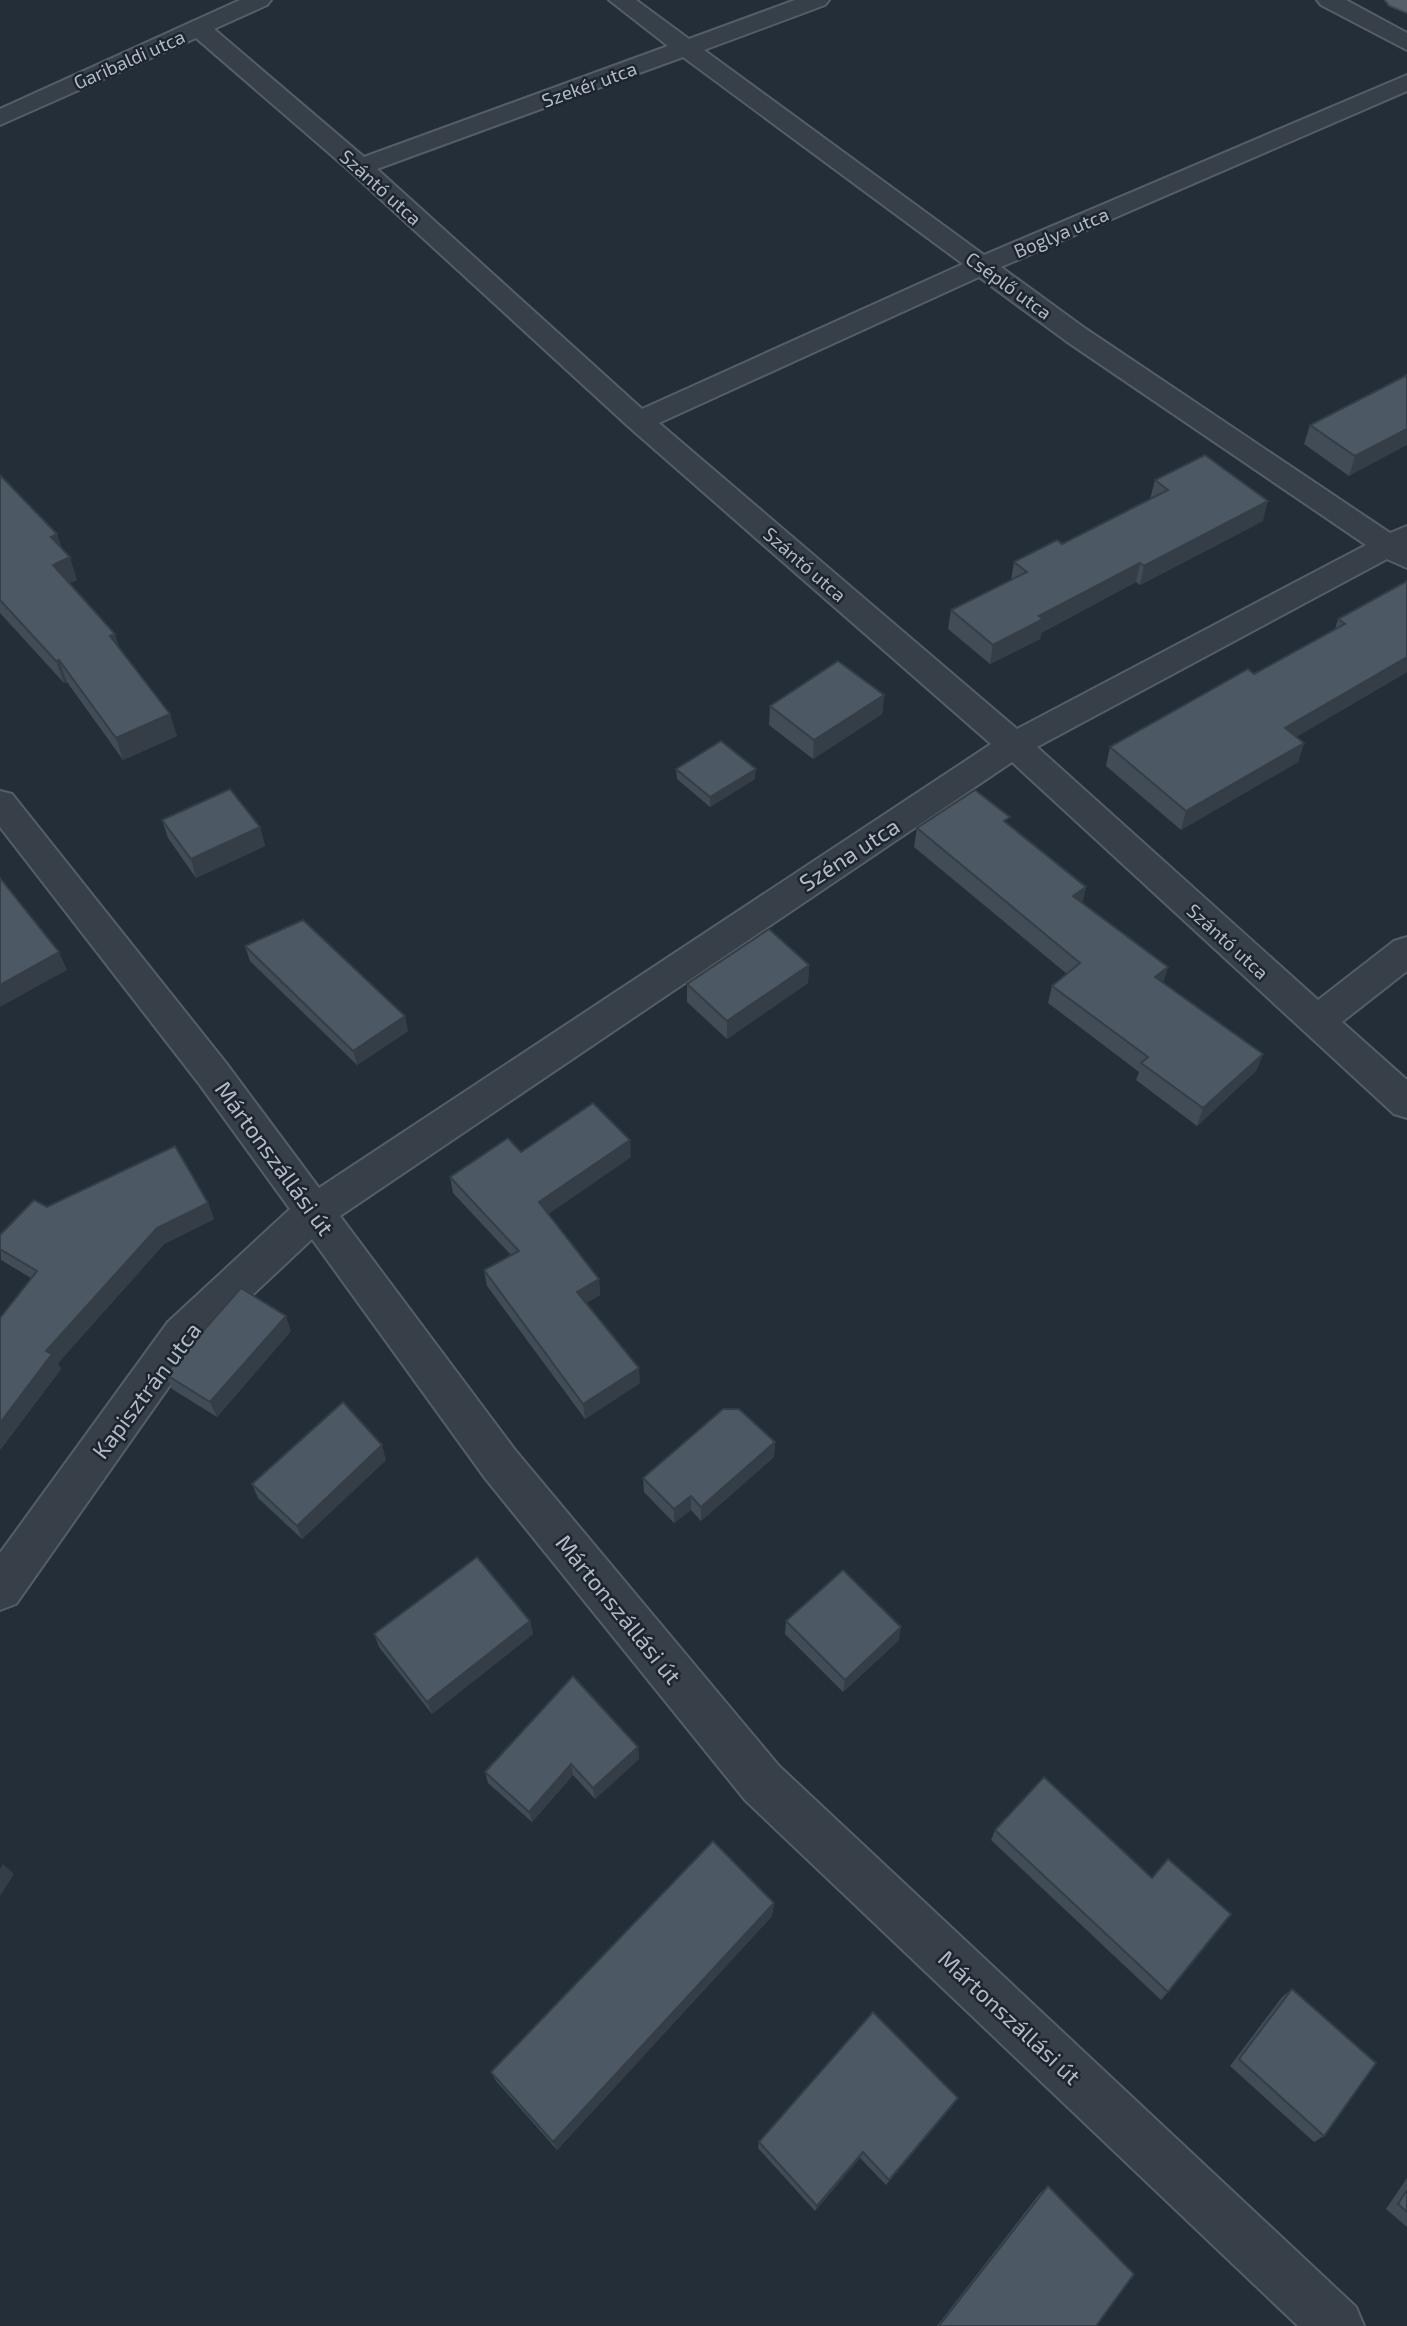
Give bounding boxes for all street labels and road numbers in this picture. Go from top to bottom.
street label: Garibaldi utca [70,24,188,94]
street label: Szekér utca [538,56,640,112]
street label: Szántó utca [335,144,427,230]
street label: Boglya utca [1010,202,1112,262]
street label: Cséplő utca [962,246,1056,324]
street label: Szántó utca [759,522,851,606]
street label: Széna utca [794,811,904,897]
street label: Szántó utca [1182,898,1274,984]
street label: Mártonszállási út [210,1075,341,1241]
street label: Kapisztrán utca [86,1316,206,1464]
street label: Mártonszállási út [550,1529,688,1689]
street label: Mártonszállási út [933,1944,1087,2090]

